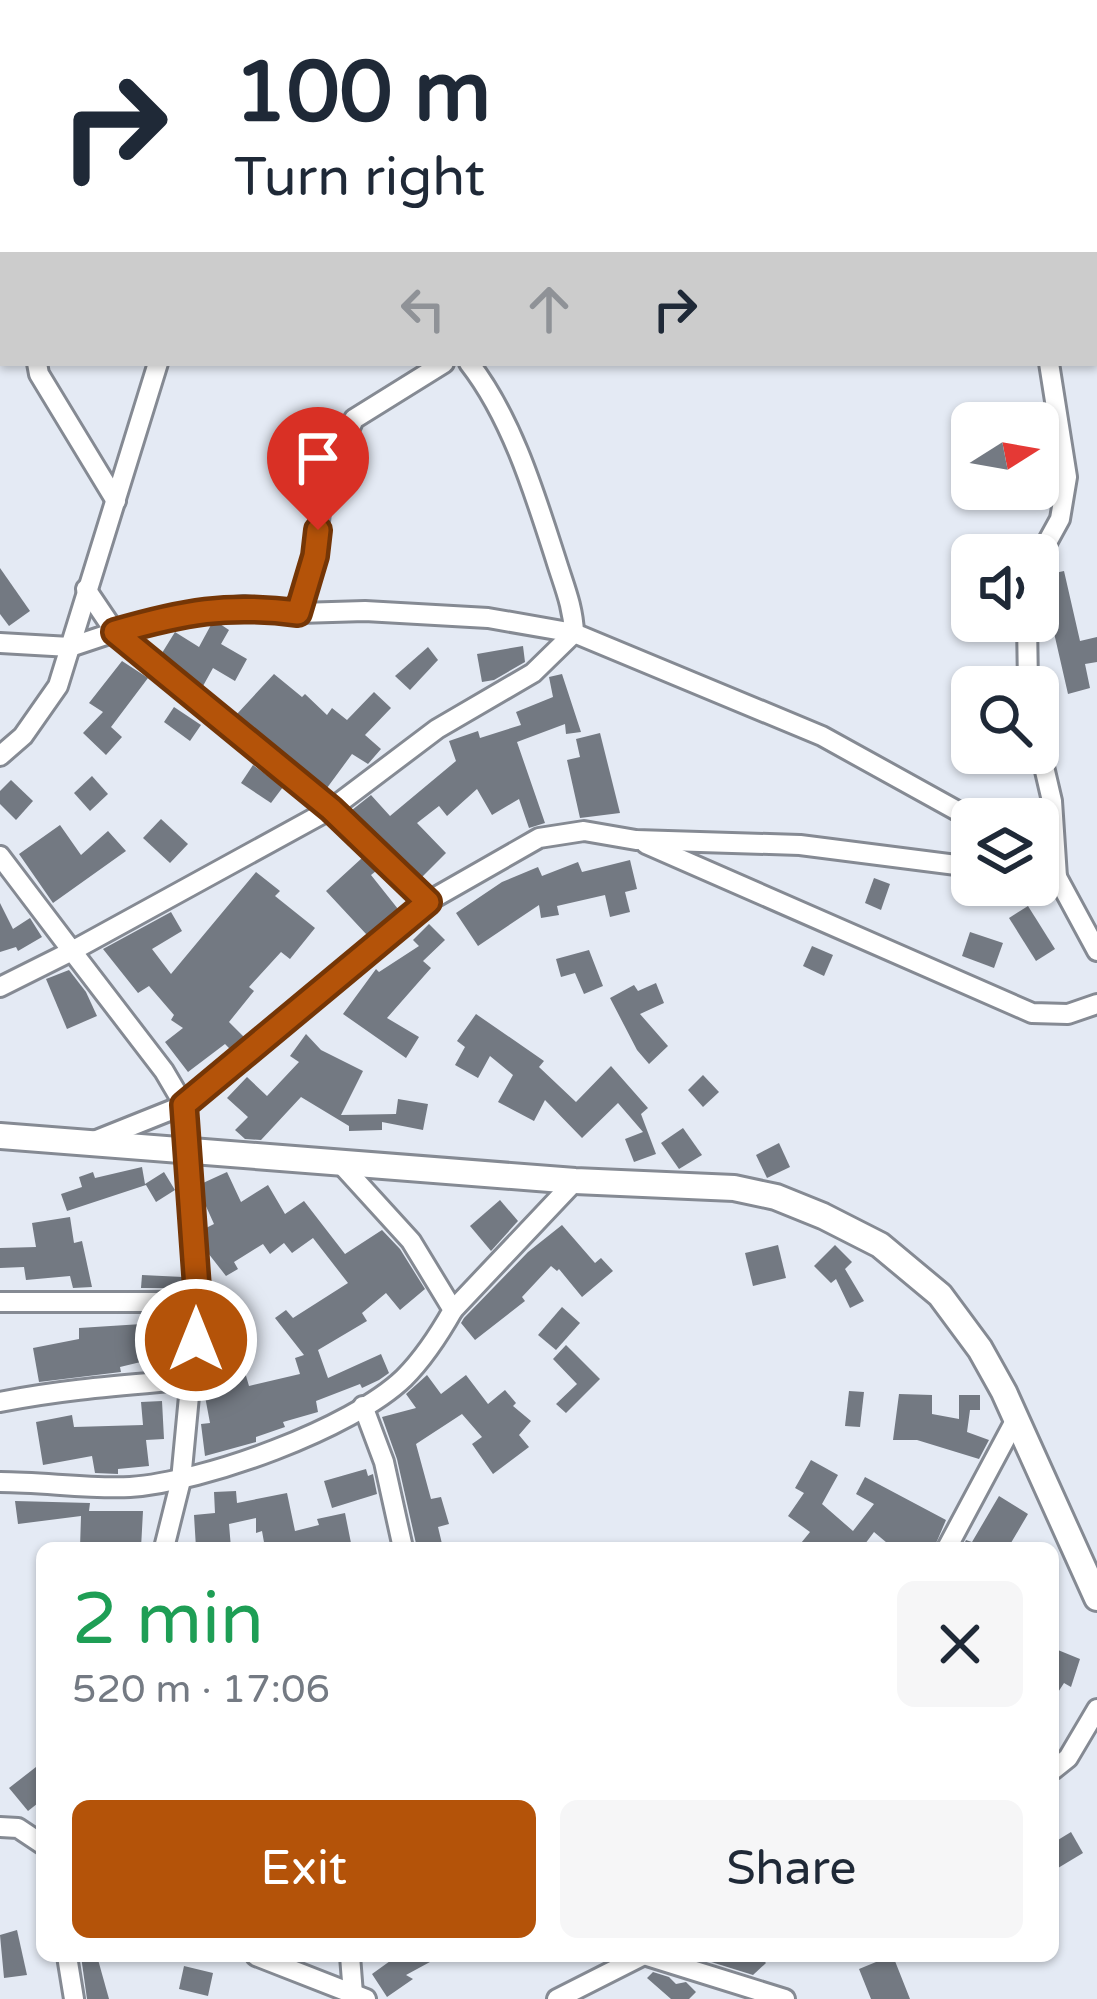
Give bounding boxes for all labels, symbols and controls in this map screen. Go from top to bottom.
text: 100 m [234,43,491,144]
icon: right [36,48,192,204]
text: Turn right [234,145,485,210]
icon: left [390,276,456,342]
icon: ahead [516,276,582,342]
icon: right [642,276,708,342]
north arrow [951,402,1059,510]
map controls [951,402,1059,906]
pin [267,407,369,530]
icon: arrive [285,425,351,491]
button: sound [951,534,1059,642]
button: search [951,666,1059,774]
button: layers [951,798,1059,906]
position arrow [133,1277,259,1403]
text: 2 min [72,1577,264,1664]
button: close [897,1581,1023,1707]
text: 520 m · 17:06 [72,1666,330,1713]
button: Exit [72,1800,536,1938]
button: Share [560,1800,1023,1938]

